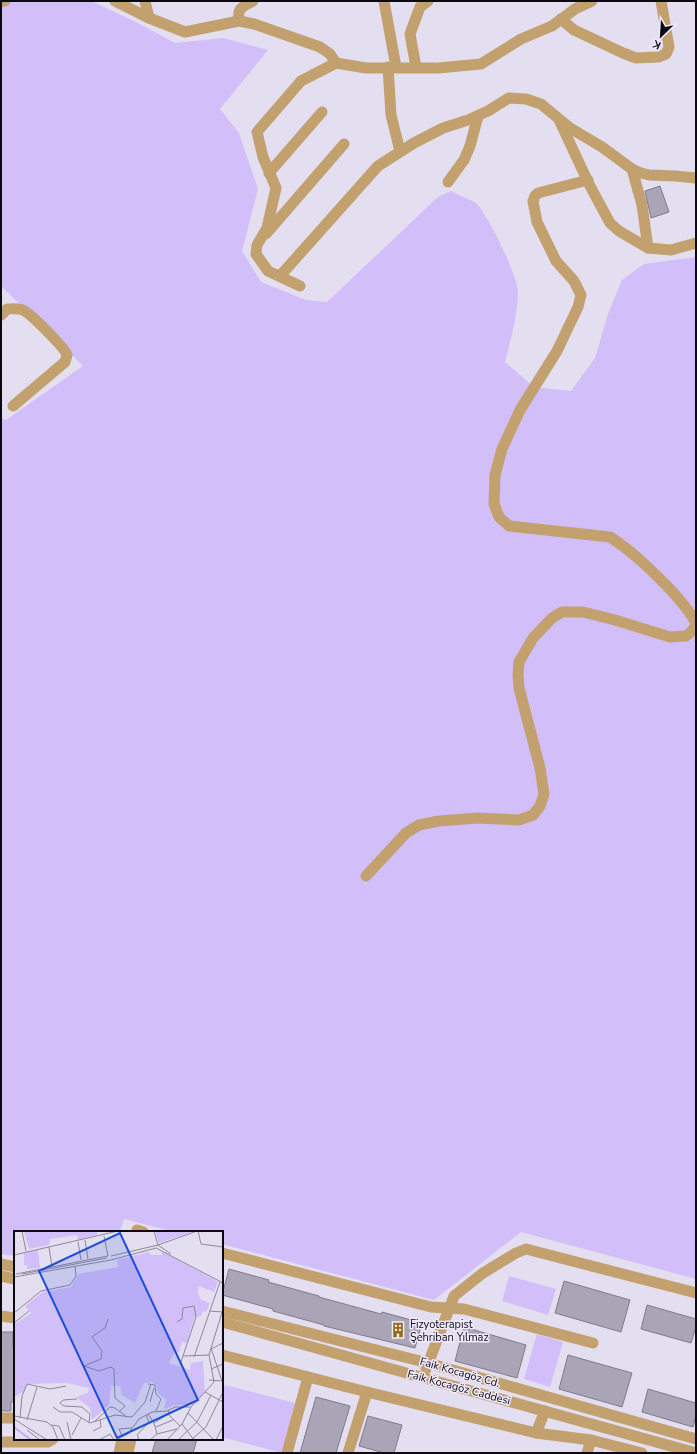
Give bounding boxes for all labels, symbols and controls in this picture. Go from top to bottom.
north arrow [641,16,681,56]
text: K [650,36,663,53]
inset map [14,1231,223,1440]
place label: Fizyoterapist Şehriban Yılmaz [410,1317,489,1345]
building icon: Fizyoterapist Şehriban Yılmaz [389,1321,407,1339]
street label: Faik Kocagöz Cd. [418,1354,502,1391]
street label: Faik Kocagöz Caddesi [406,1366,512,1408]

